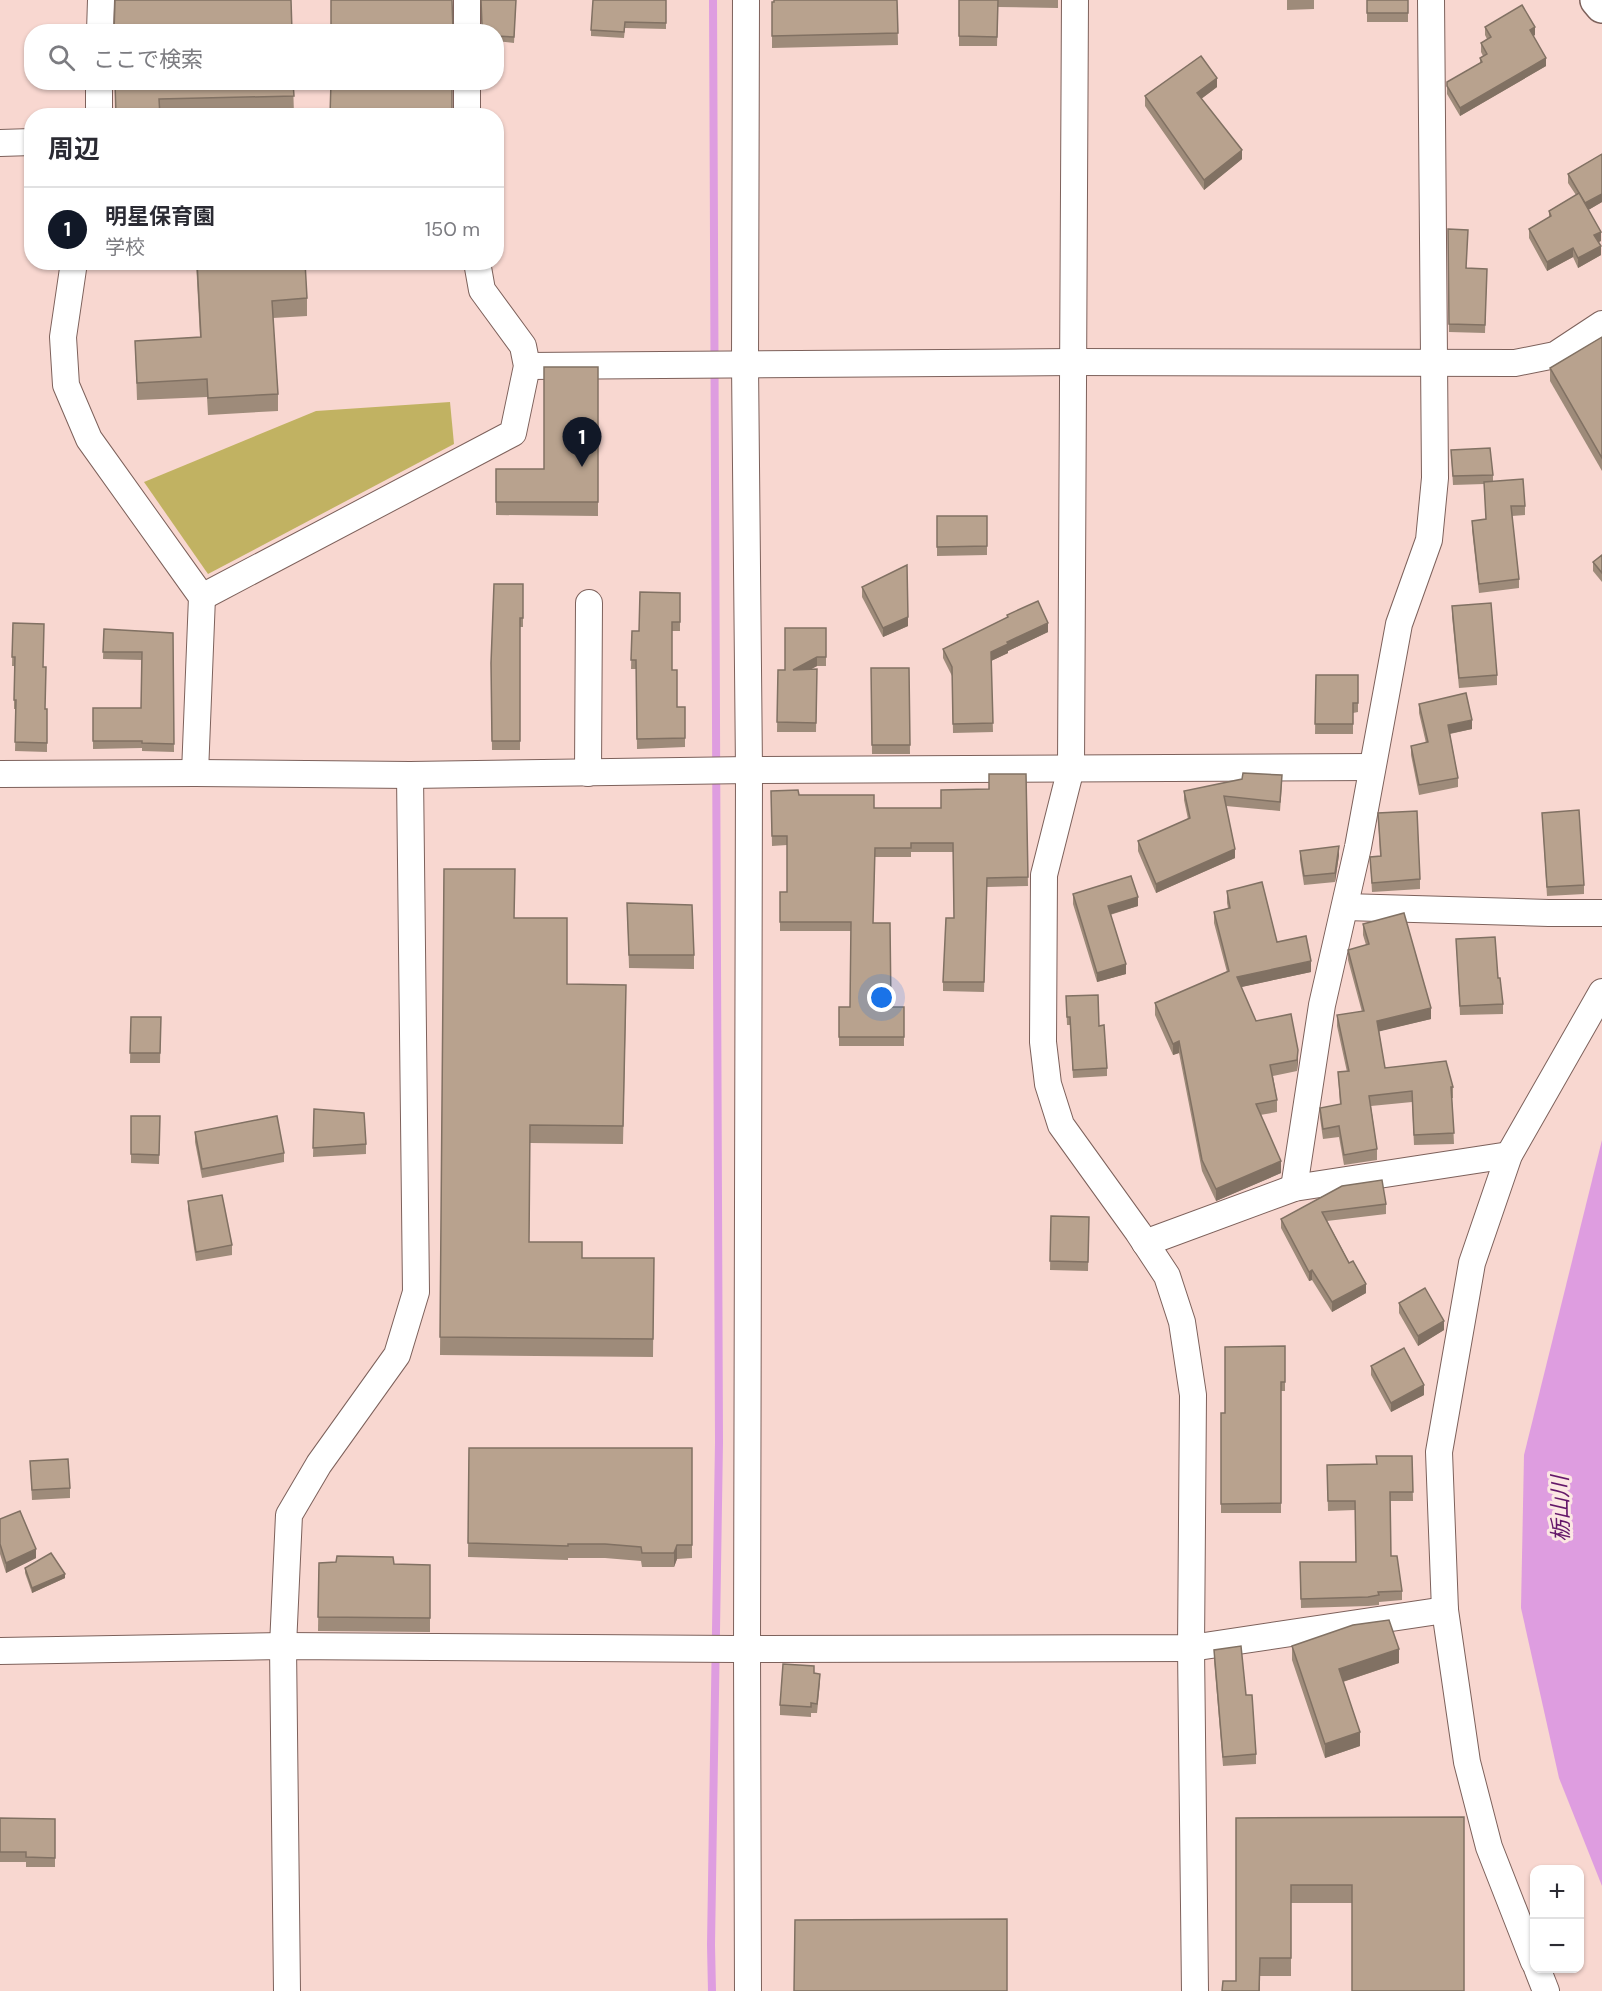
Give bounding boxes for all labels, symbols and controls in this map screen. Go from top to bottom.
search box [24,24,504,90]
icon: search [45,41,78,74]
text: ここで検索 [93,45,203,74]
text: 周辺 [48,132,100,166]
text: 明星保育園 [105,202,215,231]
text: 1 [64,216,71,242]
text: 150 m [425,216,480,242]
text: 学校 [105,234,145,260]
pin: 1 [562,418,602,467]
your location [867,983,896,1012]
water label: 栃山川 [1545,1474,1576,1542]
map controls [1530,1865,1584,1973]
button: + [1530,1865,1584,1919]
button: − [1530,1919,1584,1973]

